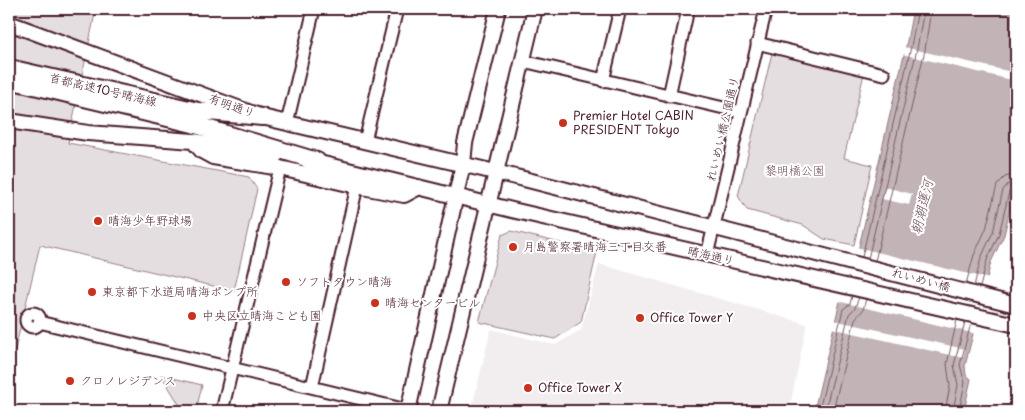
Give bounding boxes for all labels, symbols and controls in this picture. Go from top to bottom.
street label: 首都高速10号晴海線 [48,68,159,110]
street label: れいめい橋公園通り [701,74,743,183]
street label: 有明通り [207,88,258,122]
place label: Premier Hotel CABIN PRESIDENT Tokyo [573,106,694,138]
marker: Premier Hotel CABIN PRESIDENT Tokyo [557,117,569,129]
park label: 黎明橋公園 [765,161,825,179]
water label: 朝潮運河 [905,175,938,237]
place label: 晴海少年野球場 [108,211,192,229]
marker: 晴海少年野球場 [92,215,104,227]
place label: 月島警察署晴海三丁目交番 [523,237,667,255]
marker: 月島警察署晴海三丁目交番 [507,241,519,253]
street label: 晴海通り [686,241,737,269]
street label: れいめい橋 [890,263,953,295]
place label: ソフトタウン晴海 [296,272,392,290]
marker: ソフトタウン晴海 [280,276,292,288]
place label: 東京都下水道局晴海ポンプ所 [102,282,258,300]
marker: 東京都下水道局晴海ポンプ所 [86,286,98,298]
place label: 晴海センタービル [385,293,480,311]
marker: 晴海センタービル [369,297,381,309]
place label: 中央区立晴海こども園 [202,306,322,324]
place label: Office Tower Y [650,308,733,326]
marker: 中央区立晴海こども園 [186,310,198,322]
marker: Office Tower Y [634,312,646,324]
place label: クロノレジデンス [80,371,176,389]
marker: クロノレジデンス [64,375,76,387]
place label: Office Tower X [538,378,622,396]
marker: Office Tower X [522,382,534,394]

